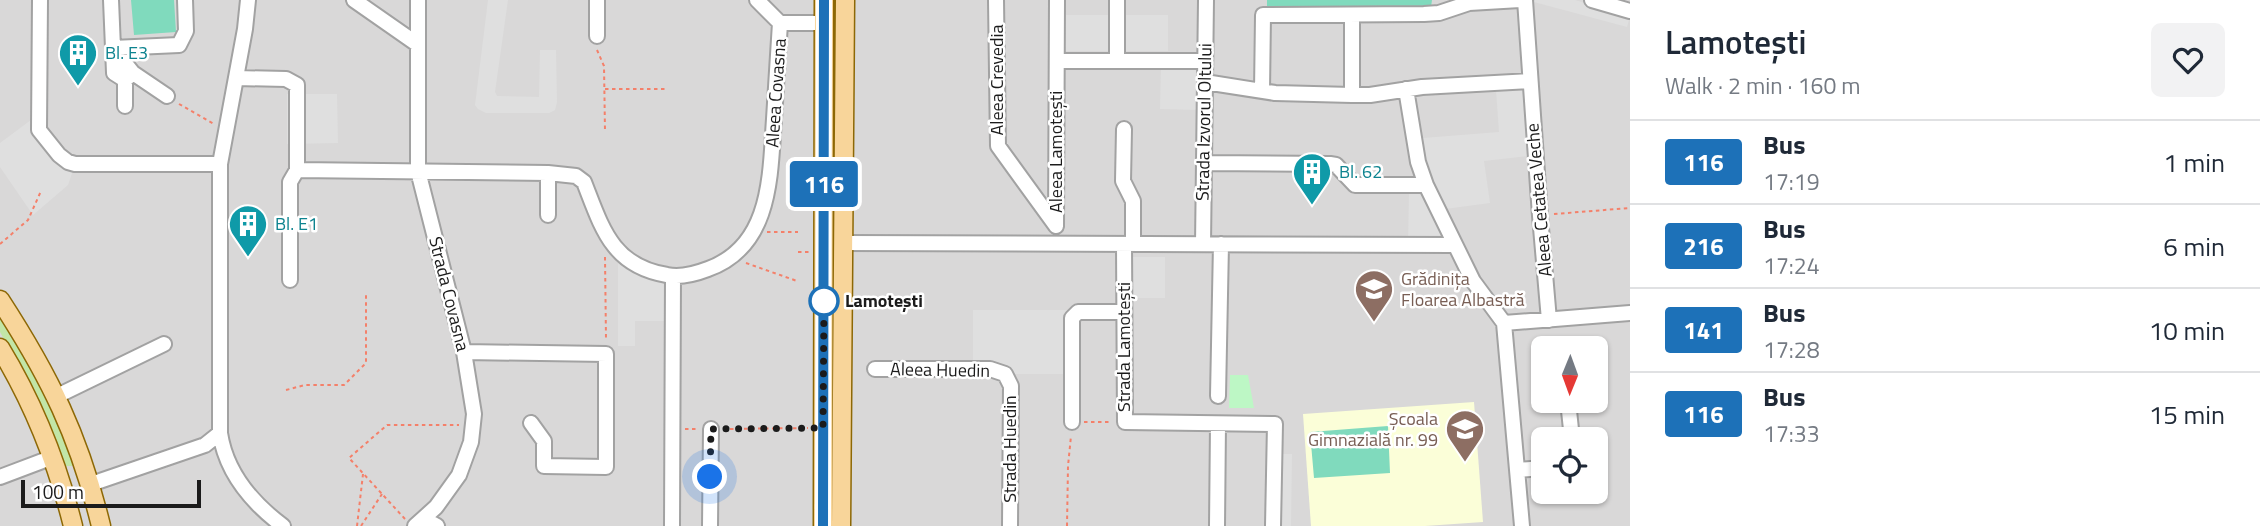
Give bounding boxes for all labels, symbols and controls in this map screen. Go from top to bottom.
text: Lamotești [1665,17,1806,67]
button: heart [2151,23,2225,97]
street label: Aleea Crevedia [983,25,1010,135]
building icon: Bl. E3 [57,32,99,87]
street label: Aleea Covasna [758,37,793,149]
place label: Bl. E3 [105,39,148,66]
street label: Strada Izvorul Oltului [1189,43,1218,201]
text: Walk · 2 min · 160 m [1665,68,1861,103]
street label: Aleea Lamotești [1042,91,1069,213]
street label: Aleea Cetatea Veche [1518,122,1559,278]
text: Bus [1763,125,1805,164]
text: 1 min [2163,143,2225,182]
text: 116 [1683,144,1724,180]
building icon: Bl. 62 [1291,151,1333,206]
place label: Bl. 62 [1339,158,1382,185]
line badge: 116 [784,161,864,207]
text: 17:19 [1763,164,1820,199]
text: 116 [804,166,844,202]
building icon: Bl. E1 [227,203,269,258]
text: Bus [1763,209,1805,248]
place label: Bl. E1 [275,210,318,237]
text: 6 min [2163,227,2225,266]
text: 216 [1683,228,1724,264]
street label: Strada Covasna [422,234,477,354]
text: 17:24 [1763,248,1820,283]
place label: Grădinița Floarea Albastră [1401,265,1525,313]
school or university icon: Grădinița Floarea Albastră [1353,268,1395,323]
street label: Strada Lamotești [1110,282,1137,412]
marker: Lamotești [809,286,839,316]
place label: Lamotești [845,287,923,314]
text: Bus [1763,293,1805,332]
text: 10 min [2149,311,2225,350]
text: 141 [1683,312,1724,348]
text: 17:28 [1763,332,1820,367]
north arrow [1531,336,1608,413]
map controls [1531,336,1608,504]
street label: Aleea Huedin [890,355,990,384]
text: Bus [1763,377,1805,416]
street label: Strada Huedin [996,395,1023,503]
text: 15 min [2149,395,2225,434]
text: 116 [1683,396,1724,432]
place label: Școala Gimnazială nr. 99 [1308,405,1438,453]
school or university icon: Școala Gimnazială nr. 99 [1444,408,1486,463]
text: 17:33 [1763,416,1820,451]
button: locate [1531,427,1608,504]
your location [692,459,727,494]
scale bar [21,477,201,509]
text: 100 m [32,477,84,506]

